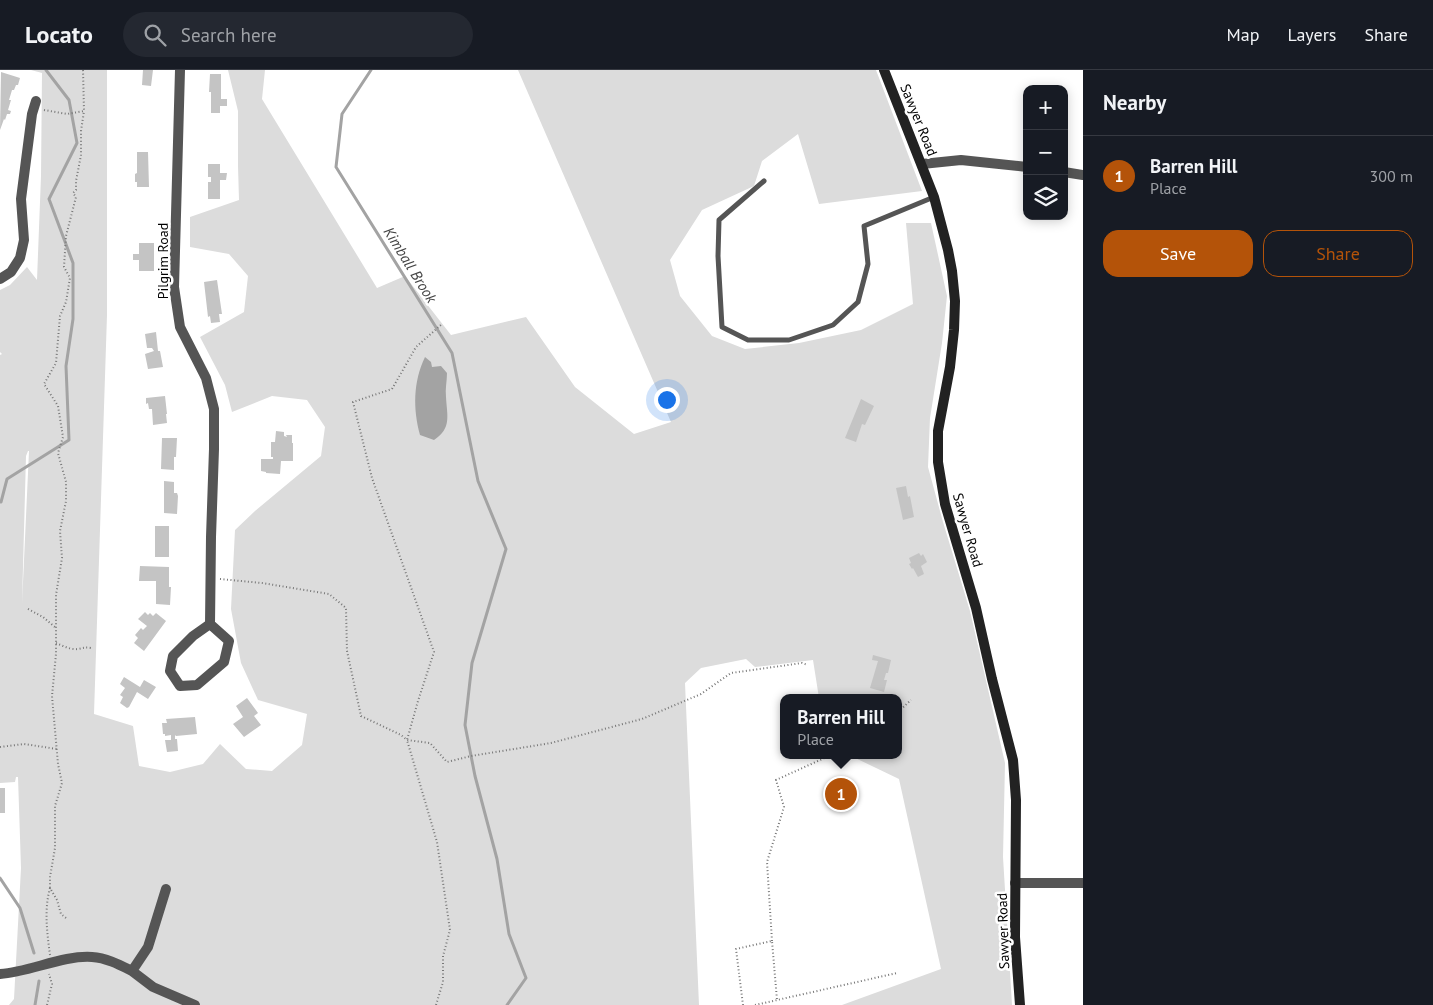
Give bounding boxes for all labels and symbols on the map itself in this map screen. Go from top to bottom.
street label: Sawyer Road [896,81,942,159]
street label: Pilgrim Road [154,223,172,299]
water label: Kimball Brook [380,223,442,307]
your location [654,387,680,413]
street label: Sawyer Road [949,491,987,569]
pin: 1 [825,775,857,813]
street label: Sawyer Road [993,893,1013,969]

